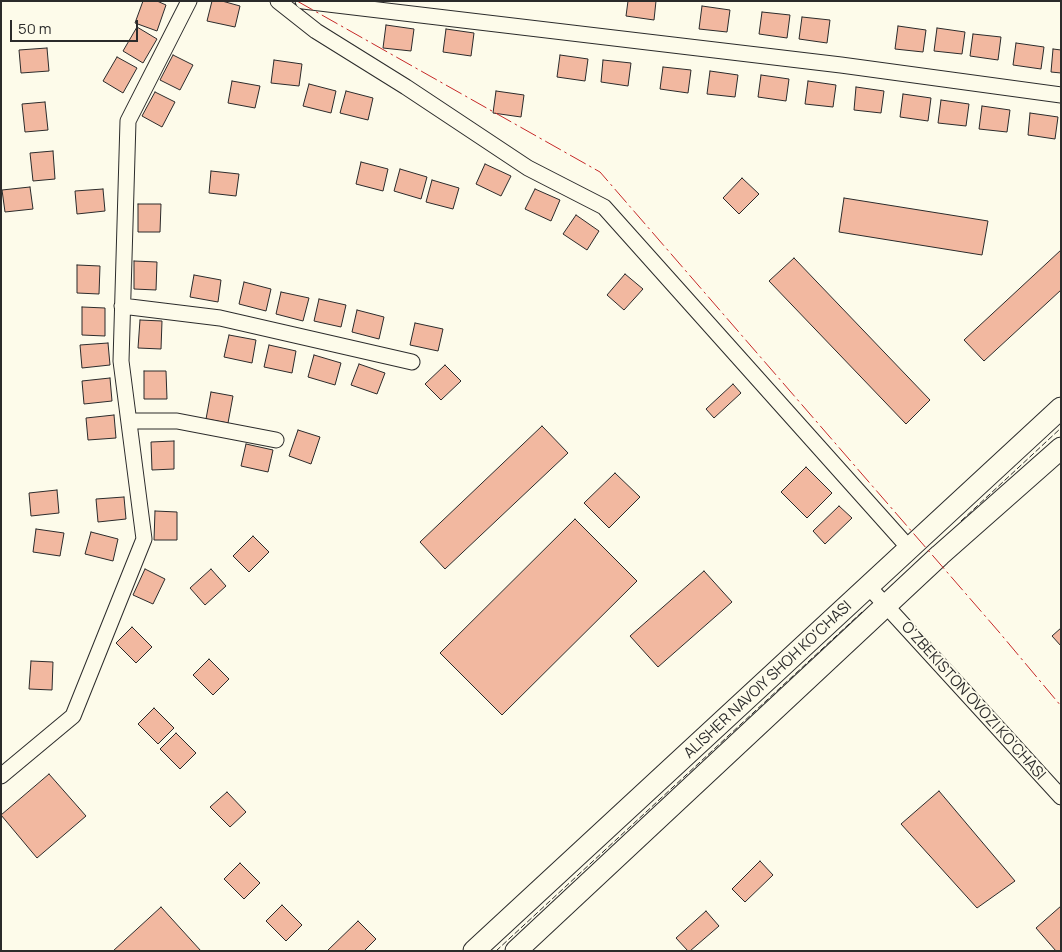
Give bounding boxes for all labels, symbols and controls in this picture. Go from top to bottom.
scale bar [12,10,140,42]
text: 50 m [18,18,52,39]
street label: ALISHER NAVOIY SHOH KO'CHASI [680,597,856,763]
street label: O'ZBEKISTON OVOZI KO'CHASI [897,618,1049,784]

